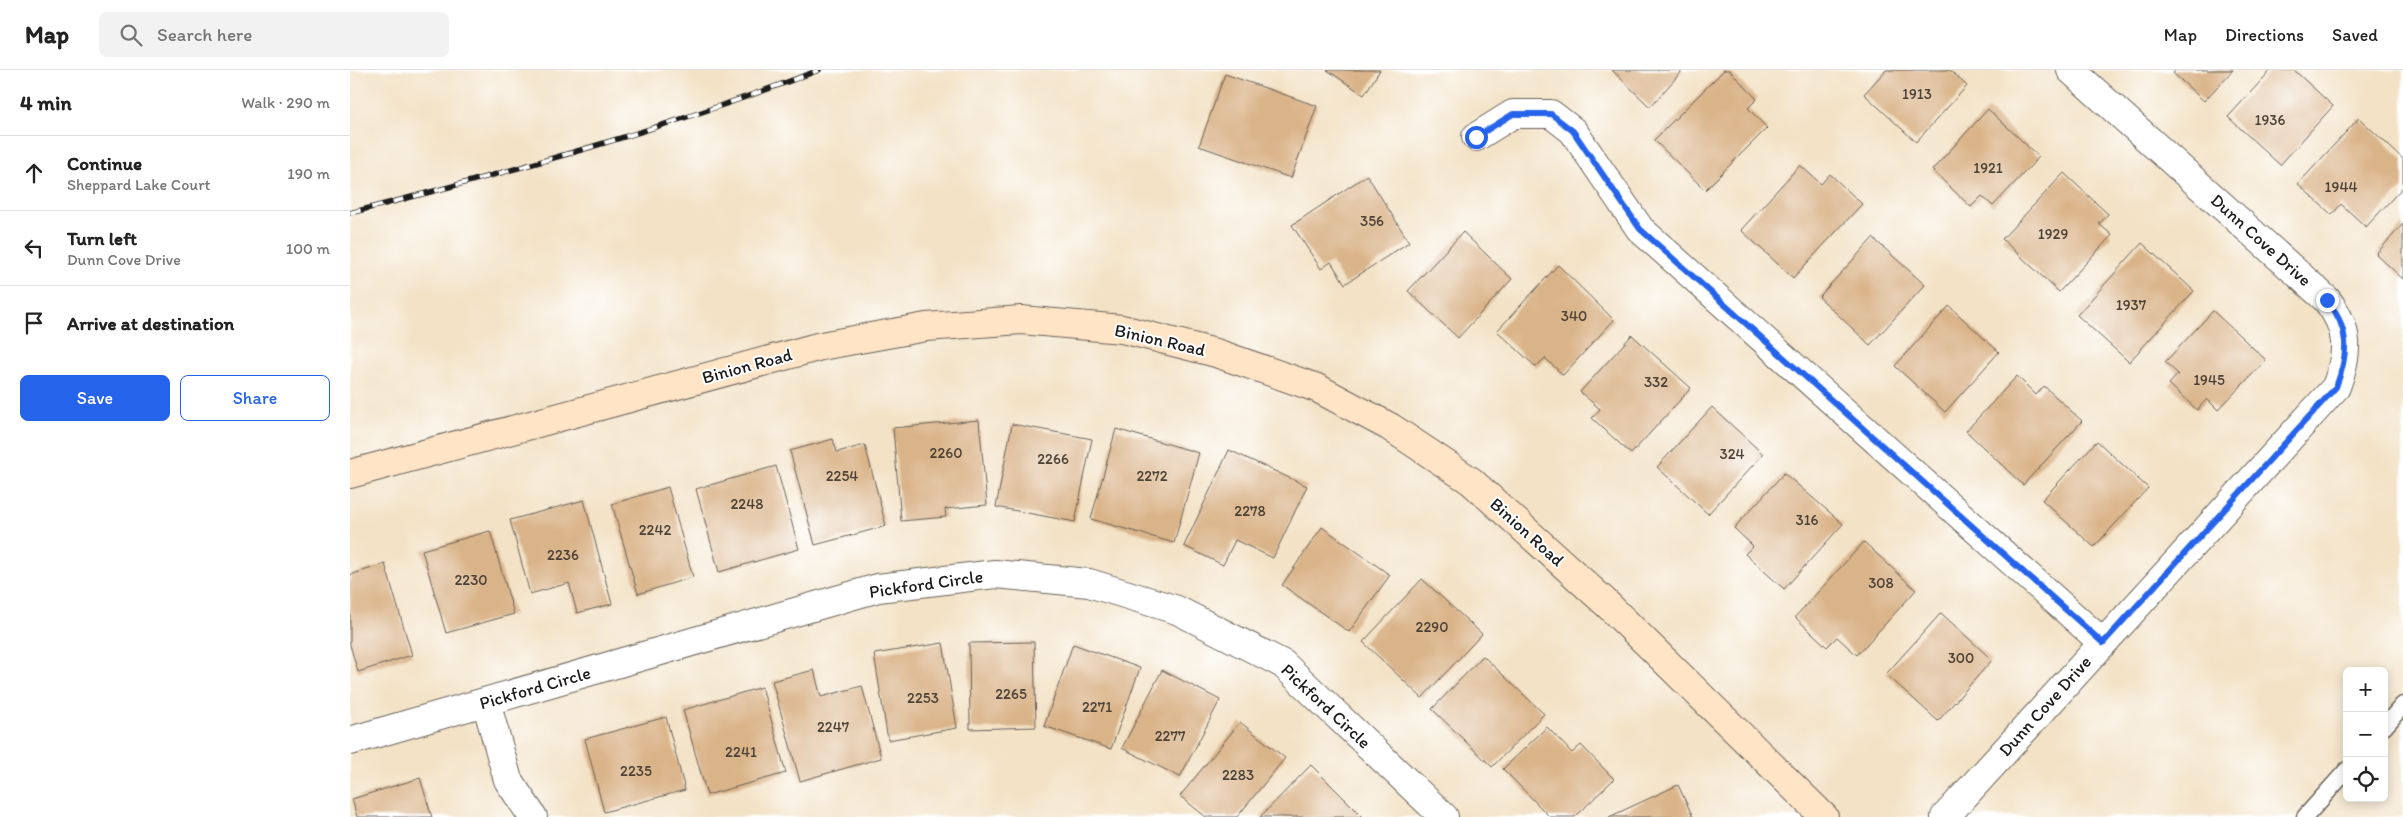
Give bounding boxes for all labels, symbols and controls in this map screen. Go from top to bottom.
search box [99,12,449,57]
text: Map [25,20,69,49]
icon: search [117,21,145,49]
text: Search here [157,23,252,46]
text: Map [2164,24,2197,46]
text: Directions [2225,24,2304,46]
text: Saved [2332,24,2378,46]
house number: 1913 [1902,85,1932,103]
text: 4 min [20,90,72,115]
text: Walk · 290 m [241,93,330,112]
house number: 1936 [2255,111,2286,129]
route start [1465,126,1488,149]
text: Continue [67,152,142,175]
icon: ahead [20,159,48,187]
house number: 1921 [1973,159,2003,177]
text: 190 m [287,164,330,183]
text: Sheppard Lake Court [67,175,211,194]
house number: 1944 [2325,178,2357,196]
street label: Dunn Cove Drive [2206,189,2316,291]
house number: 356 [1360,212,1384,230]
house number: 1929 [2038,225,2068,243]
text: Turn left [67,227,137,250]
icon: left [20,234,48,262]
text: 100 m [286,239,330,258]
text: Dunn Cove Drive [67,250,181,269]
route end [2316,289,2339,312]
house number: 1937 [2116,296,2147,314]
house number: 340 [1561,307,1587,325]
icon: arrive [20,309,48,337]
text: Arrive at destination [67,312,234,335]
street label: Binion Road [1112,319,1208,361]
street label: Binion Road [700,343,795,389]
house number: 1945 [2193,371,2225,389]
house number: 332 [1644,373,1668,391]
button: Save [20,375,170,421]
button: Share [180,375,330,421]
house number: 2260 [930,444,962,462]
house number: 324 [1719,445,1745,463]
house number: 2266 [1037,450,1069,468]
house number: 2254 [826,467,858,485]
house number: 2272 [1136,467,1168,485]
street label: Binion Road [1485,493,1569,571]
house number: 2248 [730,495,764,513]
house number: 2278 [1234,502,1266,520]
house number: 316 [1795,511,1819,529]
house number: 2242 [639,521,671,539]
house number: 2236 [547,546,579,564]
street label: Pickford Circle [868,565,984,603]
house number: 2230 [454,571,488,589]
house number: 308 [1868,574,1894,592]
house number: 2290 [1416,618,1448,636]
house number: 300 [1948,649,1974,667]
street label: Dunn Cove Drive [1994,651,2096,761]
street label: Pickford Circle [1277,659,1375,753]
street label: Pickford Circle [477,662,593,714]
map controls [2343,667,2388,802]
button: + [2343,667,2388,712]
house number: 2265 [995,685,1027,703]
house number: 2253 [907,689,939,707]
house number: 2271 [1082,698,1112,716]
button: − [2343,712,2388,757]
house number: 2247 [817,718,850,736]
house number: 2277 [1155,727,1186,745]
house number: 2241 [725,743,757,761]
button: locate [2343,757,2388,802]
house number: 2235 [620,762,652,780]
house number: 2283 [1222,766,1254,784]

